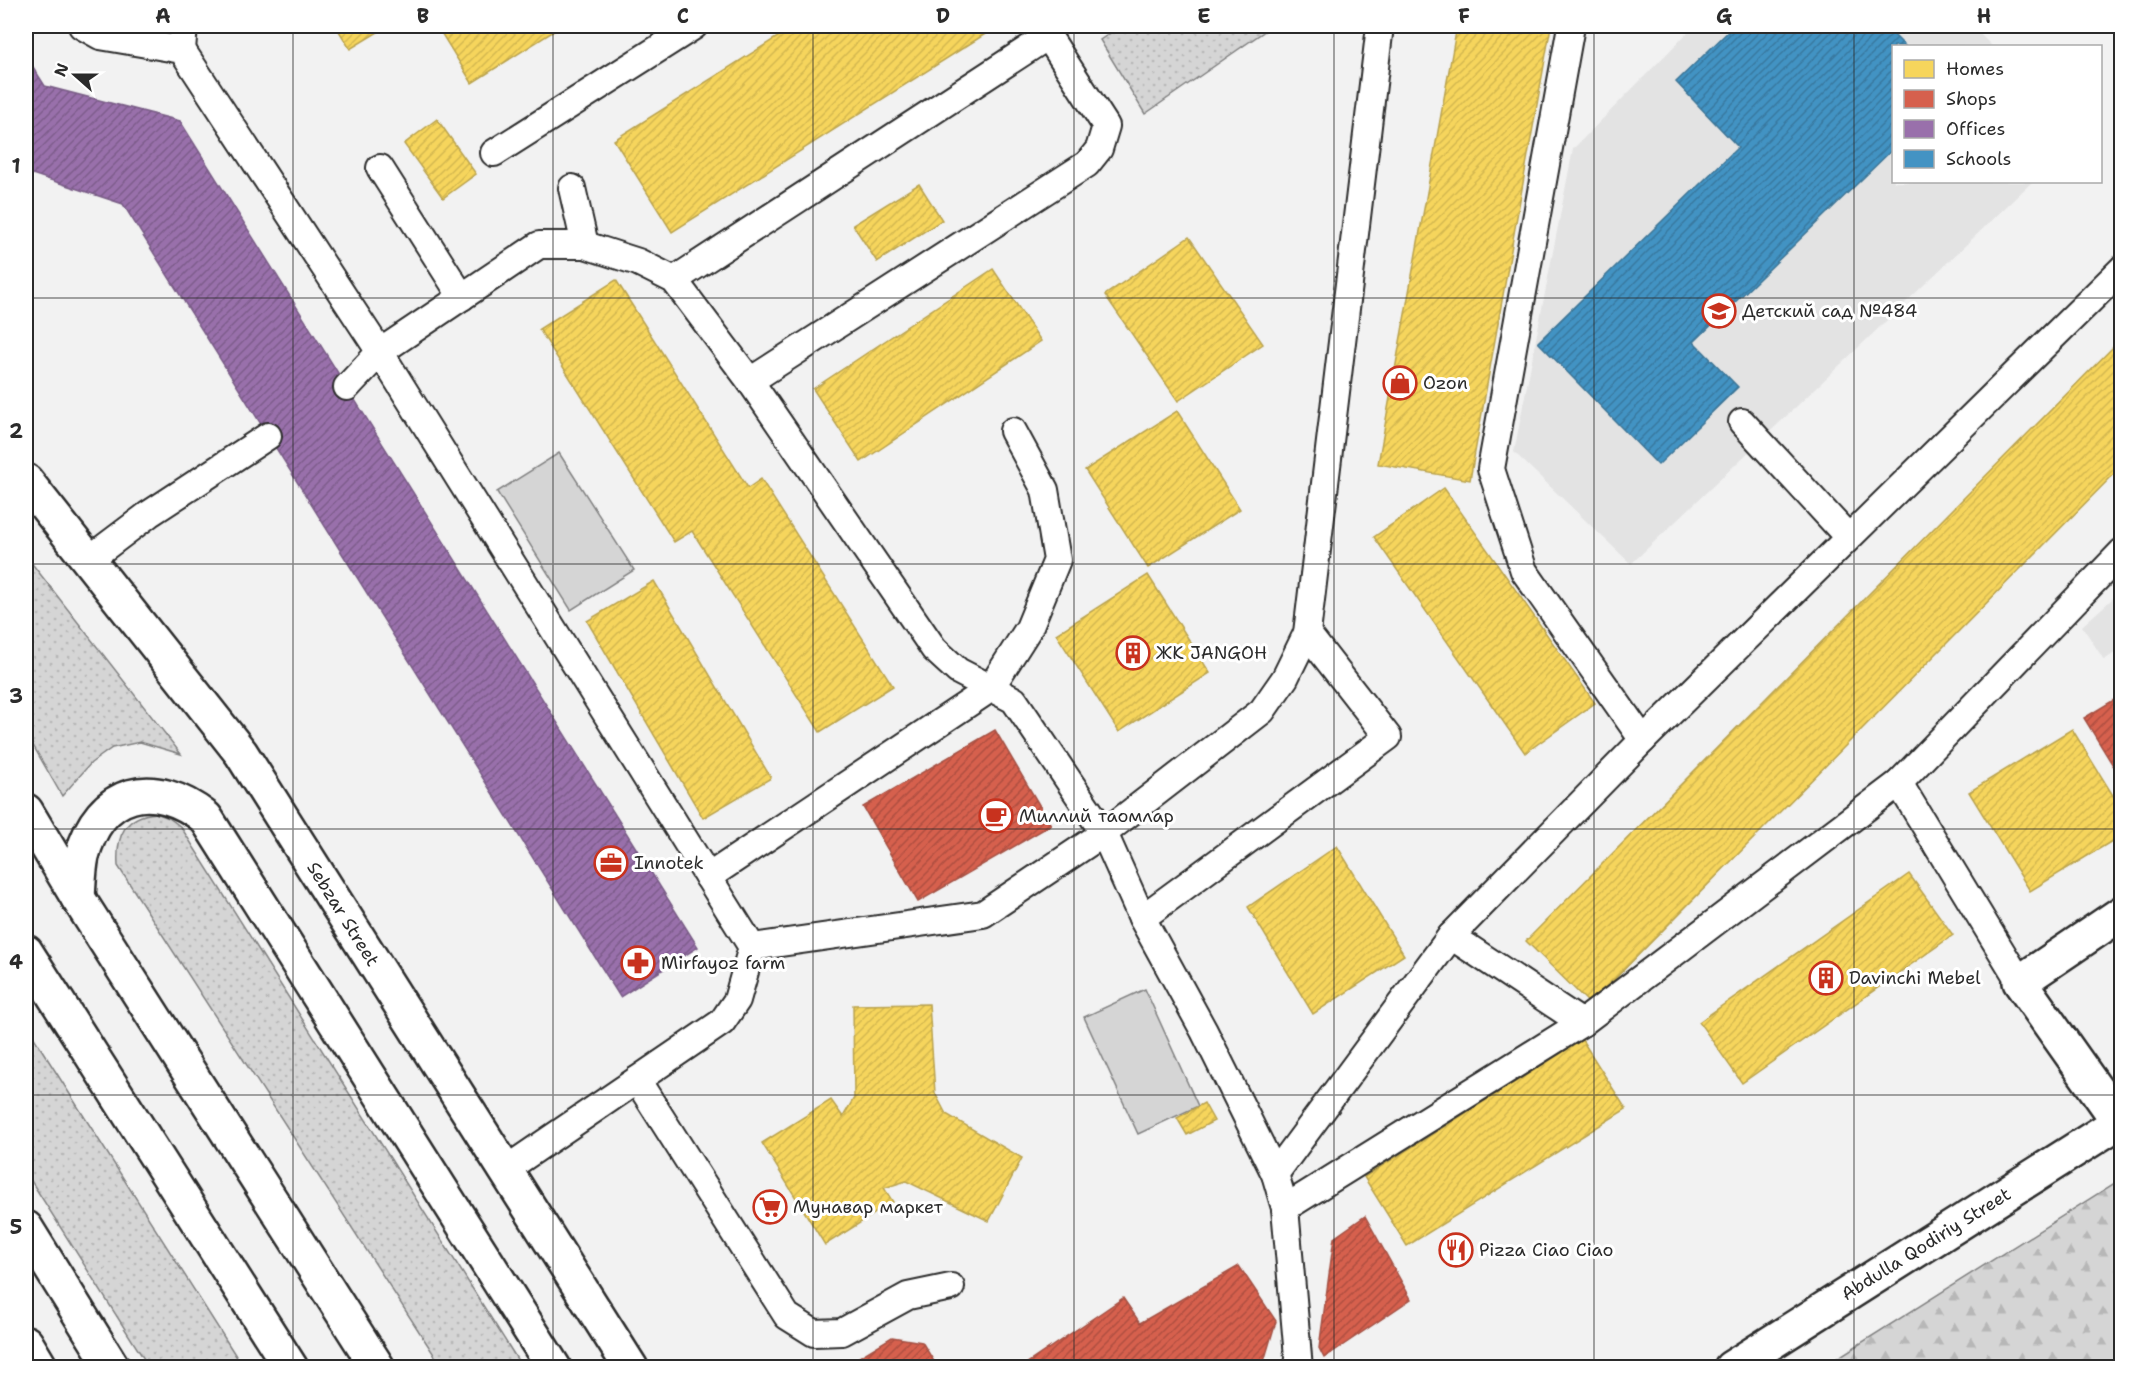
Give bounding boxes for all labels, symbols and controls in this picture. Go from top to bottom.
text: A [155,3,171,29]
text: B [417,3,429,29]
text: C [677,3,689,29]
text: D [936,3,950,29]
text: E [1197,3,1211,29]
text: F [1458,3,1470,29]
text: G [1716,3,1732,29]
text: H [1977,3,1991,29]
north arrow [45,45,105,105]
legend [1892,45,2102,183]
text: Homes [1946,57,2004,81]
text: N [49,60,74,79]
text: Shops [1946,87,1997,111]
text: Offices [1946,117,2005,141]
text: Schools [1946,147,2012,171]
text: 1 [11,153,21,179]
school or university icon: Детский сад №484 [1701,293,1737,329]
place label: Детский сад №484 [1742,299,1917,323]
shop icon: Ozon [1382,365,1418,401]
place label: Ozon [1423,371,1468,395]
text: 2 [9,418,23,444]
building icon: ЖК JANGOH [1115,635,1151,671]
place label: ЖК JANGOH [1156,641,1267,665]
text: 3 [9,683,23,709]
cafe icon: Миллий таомлар [978,798,1014,834]
place label: Миллий таомлар [1019,804,1174,828]
office icon: Innotek [593,845,629,881]
place label: Innotek [634,851,704,875]
street label: Sebzar Street [301,857,385,971]
pharmacy icon: Mirfayoz farm [620,945,656,981]
text: 4 [9,949,23,975]
place label: Mirfayoz farm [661,951,785,975]
building icon: Davinchi Mebel [1808,960,1844,996]
place label: Davinchi Mebel [1849,966,1981,990]
street label: Abdulla Qodiriy Street [1837,1182,2015,1306]
supermarket icon: Мунавар маркет [752,1189,788,1225]
place label: Мунавар маркет [793,1195,944,1219]
text: 5 [10,1214,22,1240]
restaurant icon: Pizza Ciao Ciao [1438,1232,1474,1268]
place label: Pizza Ciao Ciao [1479,1238,1613,1262]

